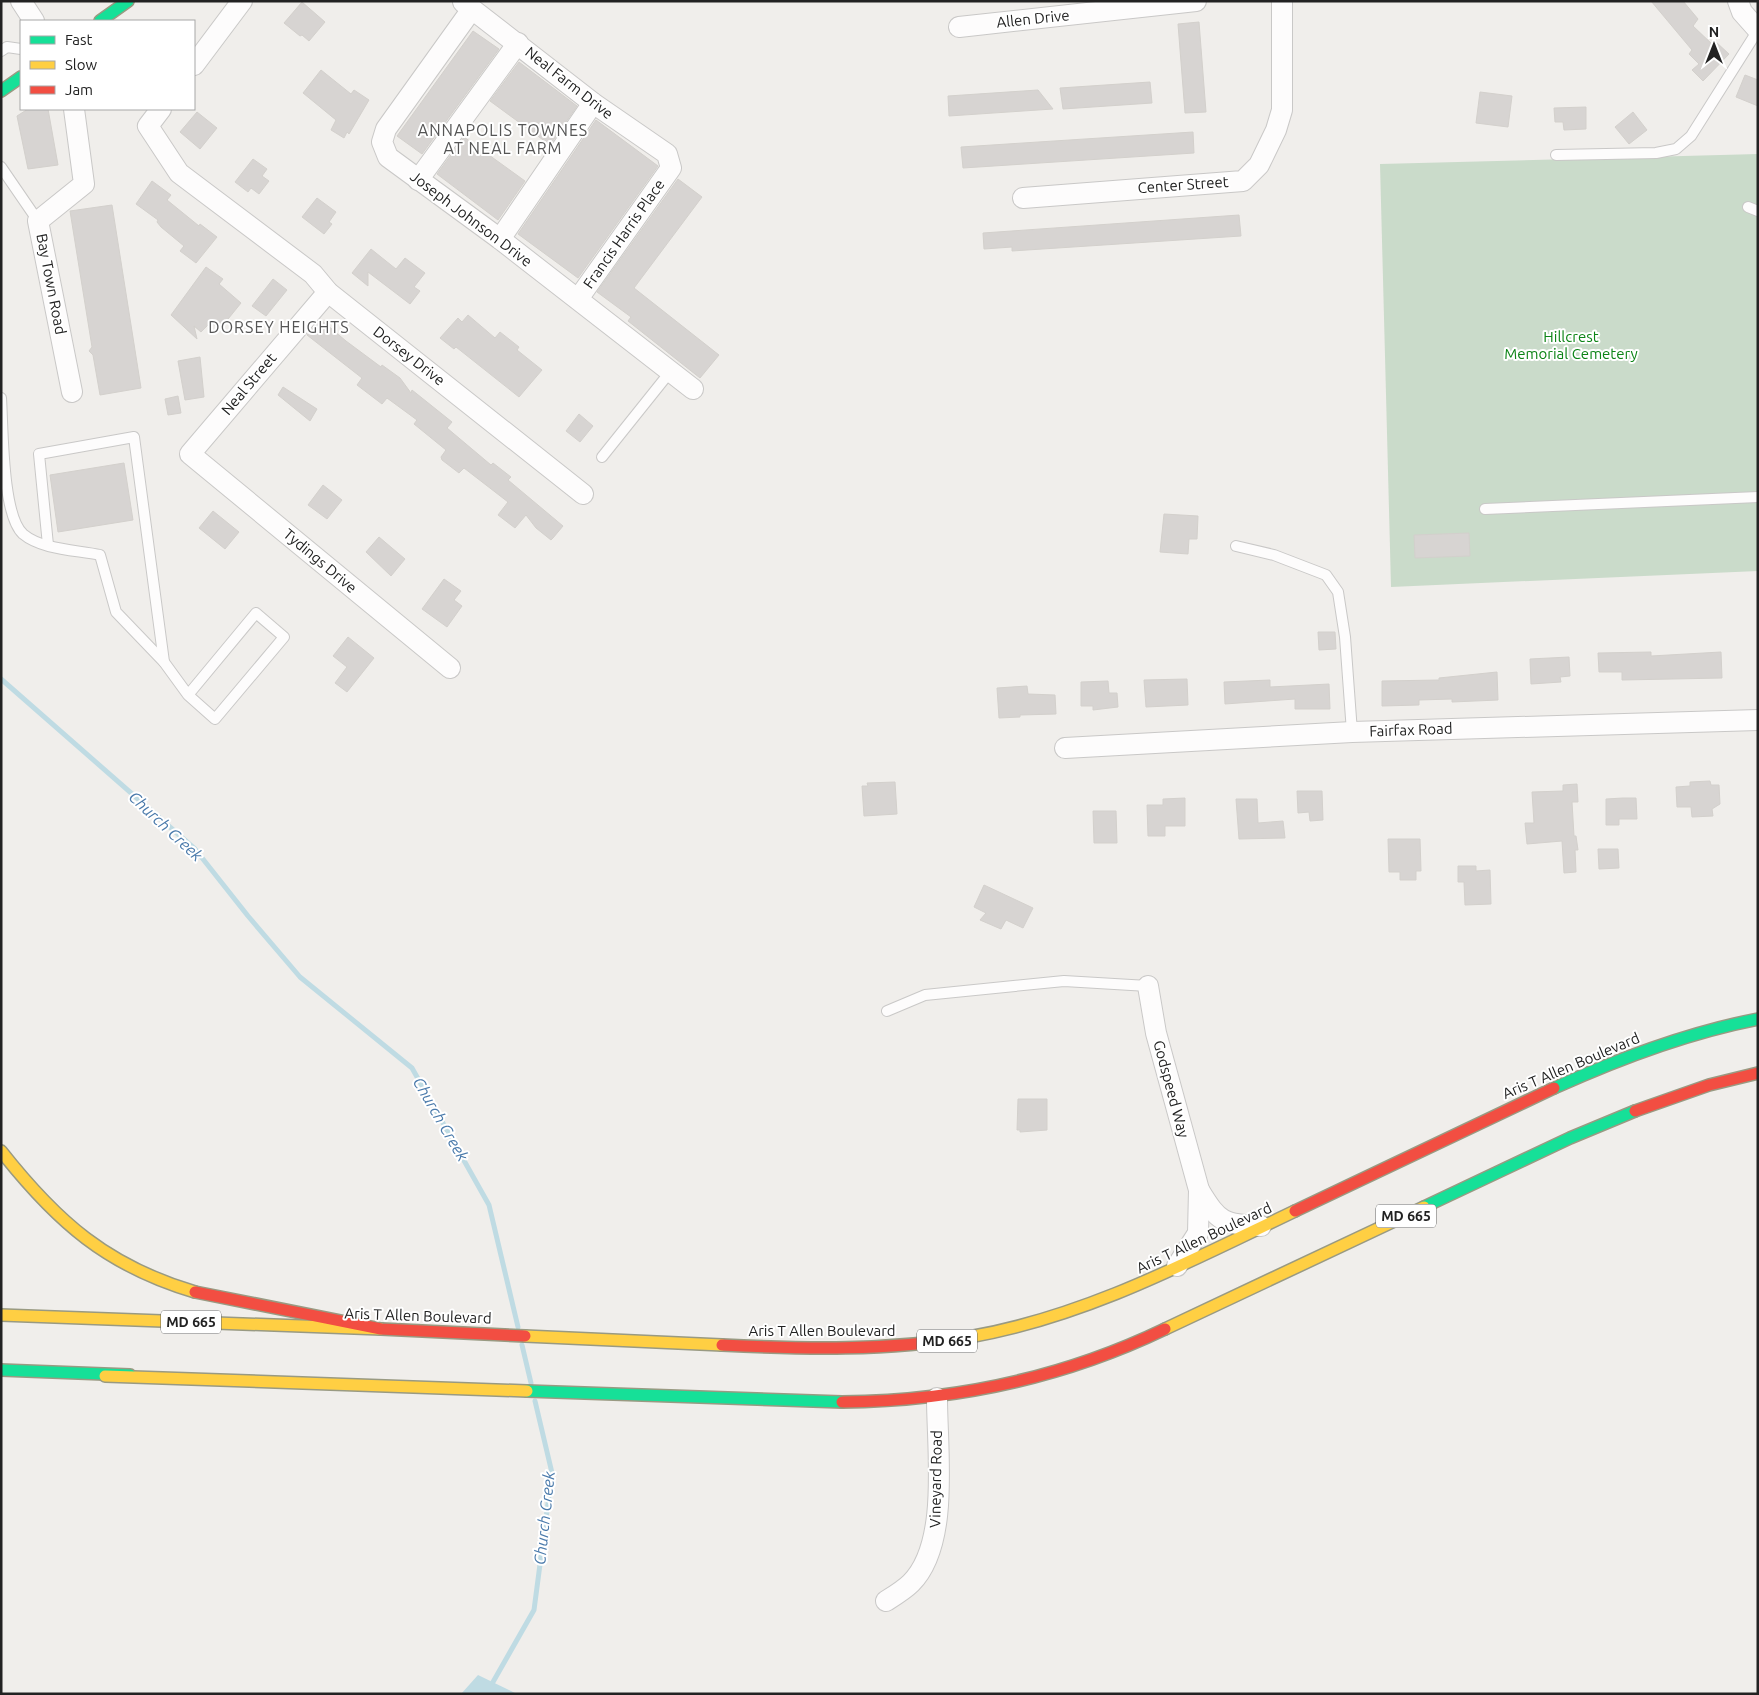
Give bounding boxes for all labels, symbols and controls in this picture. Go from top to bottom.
street label: Allen Drive [996,6,1070,31]
legend [20,20,195,110]
north arrow [1689,20,1739,70]
text: N [1709,24,1719,40]
text: Fast [65,31,93,48]
street label: Neal Farm Drive [522,43,617,122]
text: Slow [65,56,98,73]
text: Jam [65,81,93,98]
district label: ANNAPOLIS TOWNES AT NEAL FARM [418,121,588,157]
street label: Joseph Johnson Drive [407,167,535,270]
street label: Center Street [1137,173,1229,196]
street label: Francis Harris Place [580,176,668,291]
street label: Bay Town Road [33,232,70,336]
district label: DORSEY HEIGHTS [208,318,350,336]
street label: Dorsey Drive [370,322,448,389]
park label: Hillcrest Memorial Cemetery [1504,328,1638,362]
street label: Neal Street [218,349,280,418]
street label: Tydings Drive [280,525,360,596]
street label: Fairfax Road [1369,720,1453,739]
water label: Church Creek [125,787,207,865]
street label: Aris T Allen Boulevard [1500,1029,1642,1102]
street label: Godspeed Way [1150,1038,1193,1139]
water label: Church Creek [410,1074,473,1165]
street label: Aris T Allen Boulevard [1133,1199,1274,1276]
road number: MD 665 [1376,1204,1436,1228]
street label: Aris T Allen Boulevard [344,1304,492,1327]
road number: MD 665 [161,1310,221,1334]
street label: Aris T Allen Boulevard [748,1322,896,1339]
road number: MD 665 [917,1330,977,1352]
street label: Vineyard Road [926,1430,945,1528]
water label: Church Creek [530,1470,558,1566]

